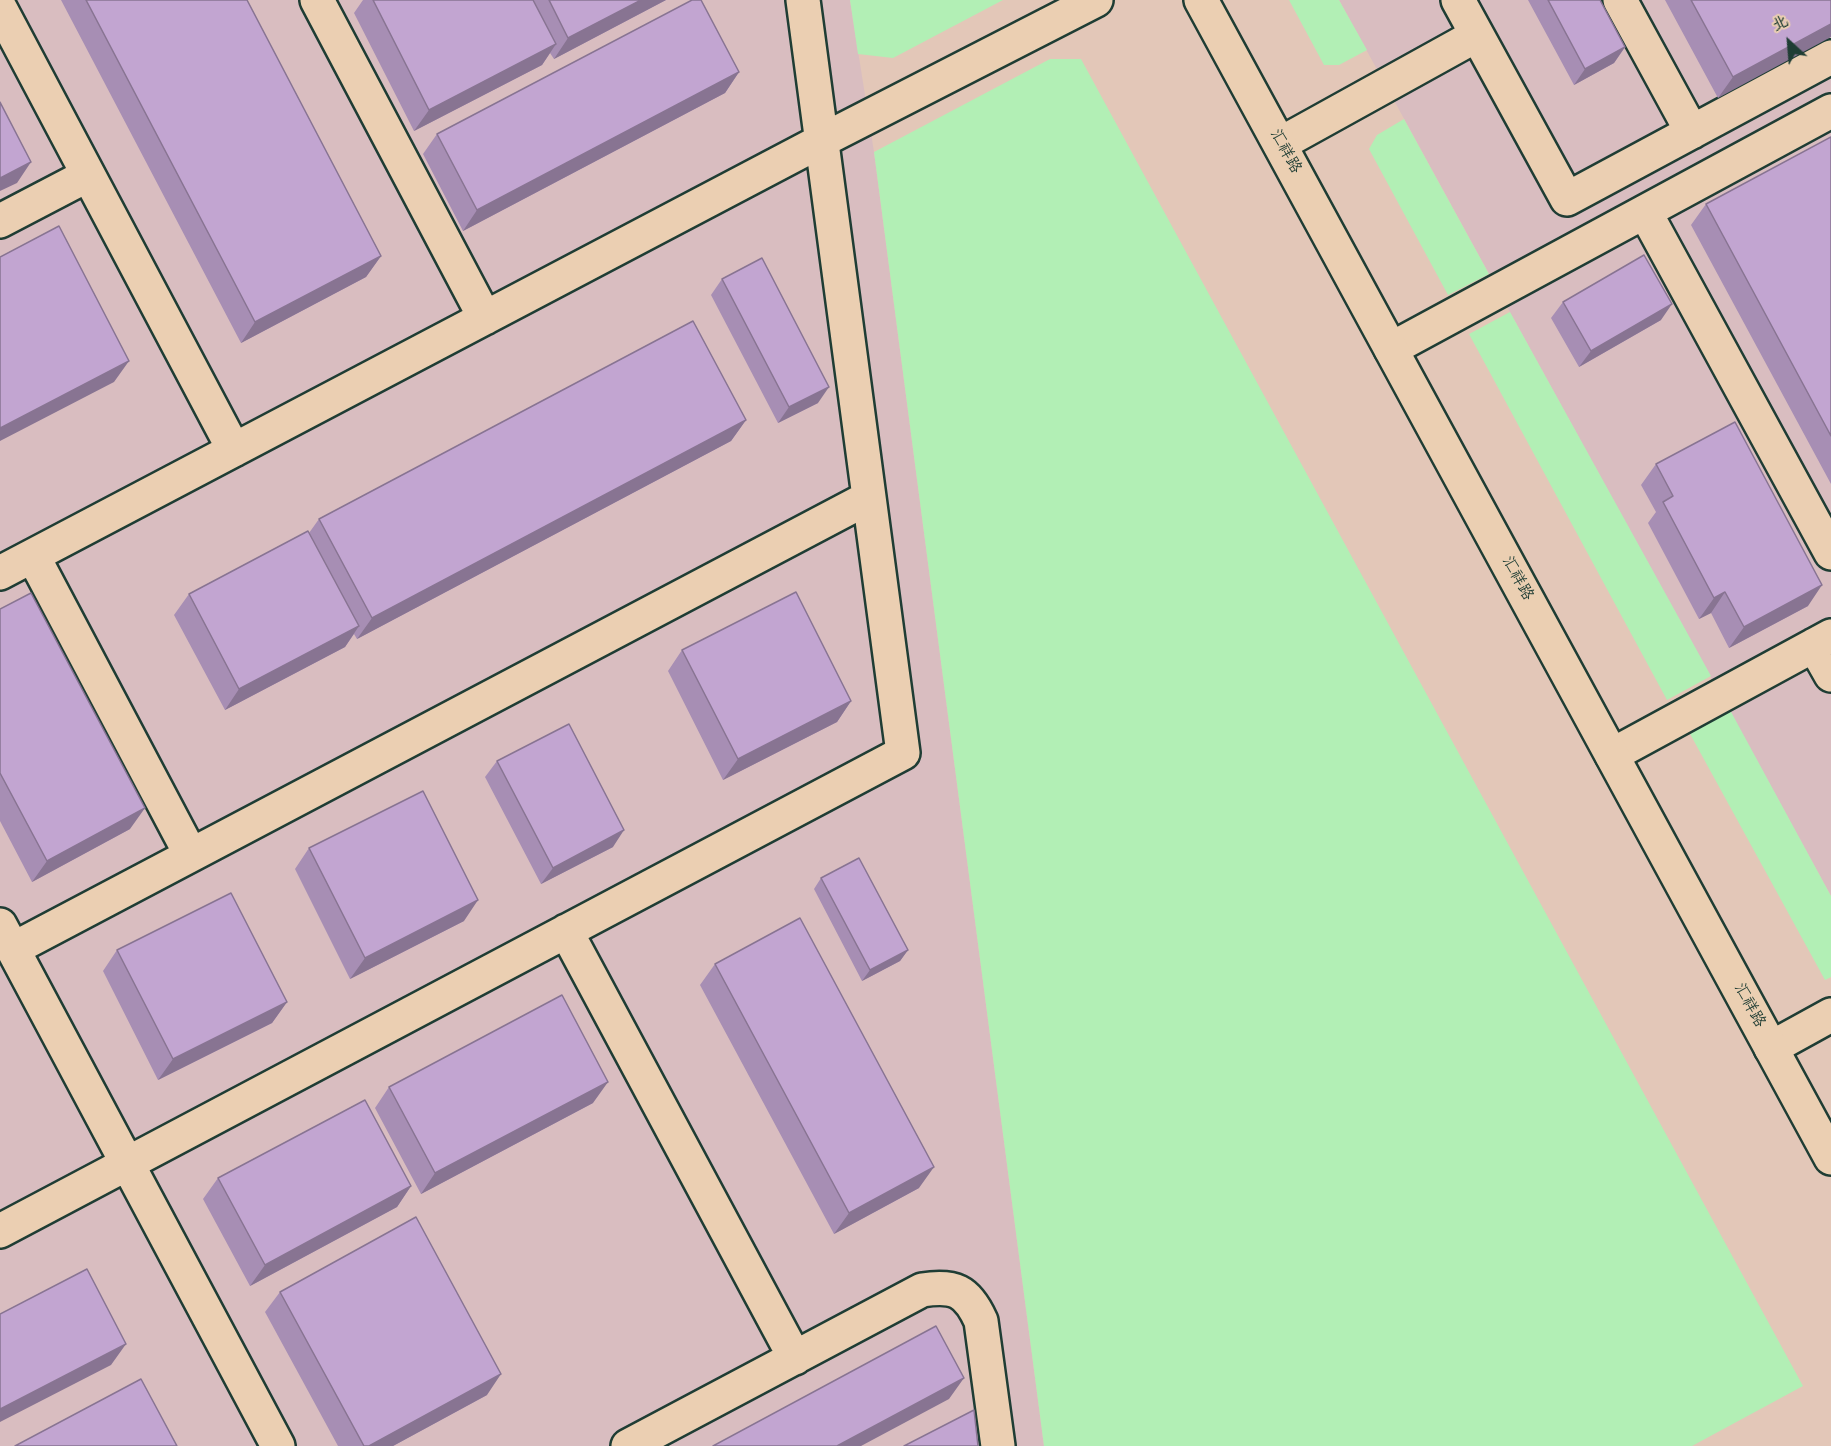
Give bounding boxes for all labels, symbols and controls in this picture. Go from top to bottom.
north arrow [1759,12,1819,72]
text: 北 [1770,13,1792,37]
street label: 汇祥路 [1264,126,1304,178]
street label: 汇祥路 [1496,553,1536,605]
street label: 汇祥路 [1728,980,1768,1032]

